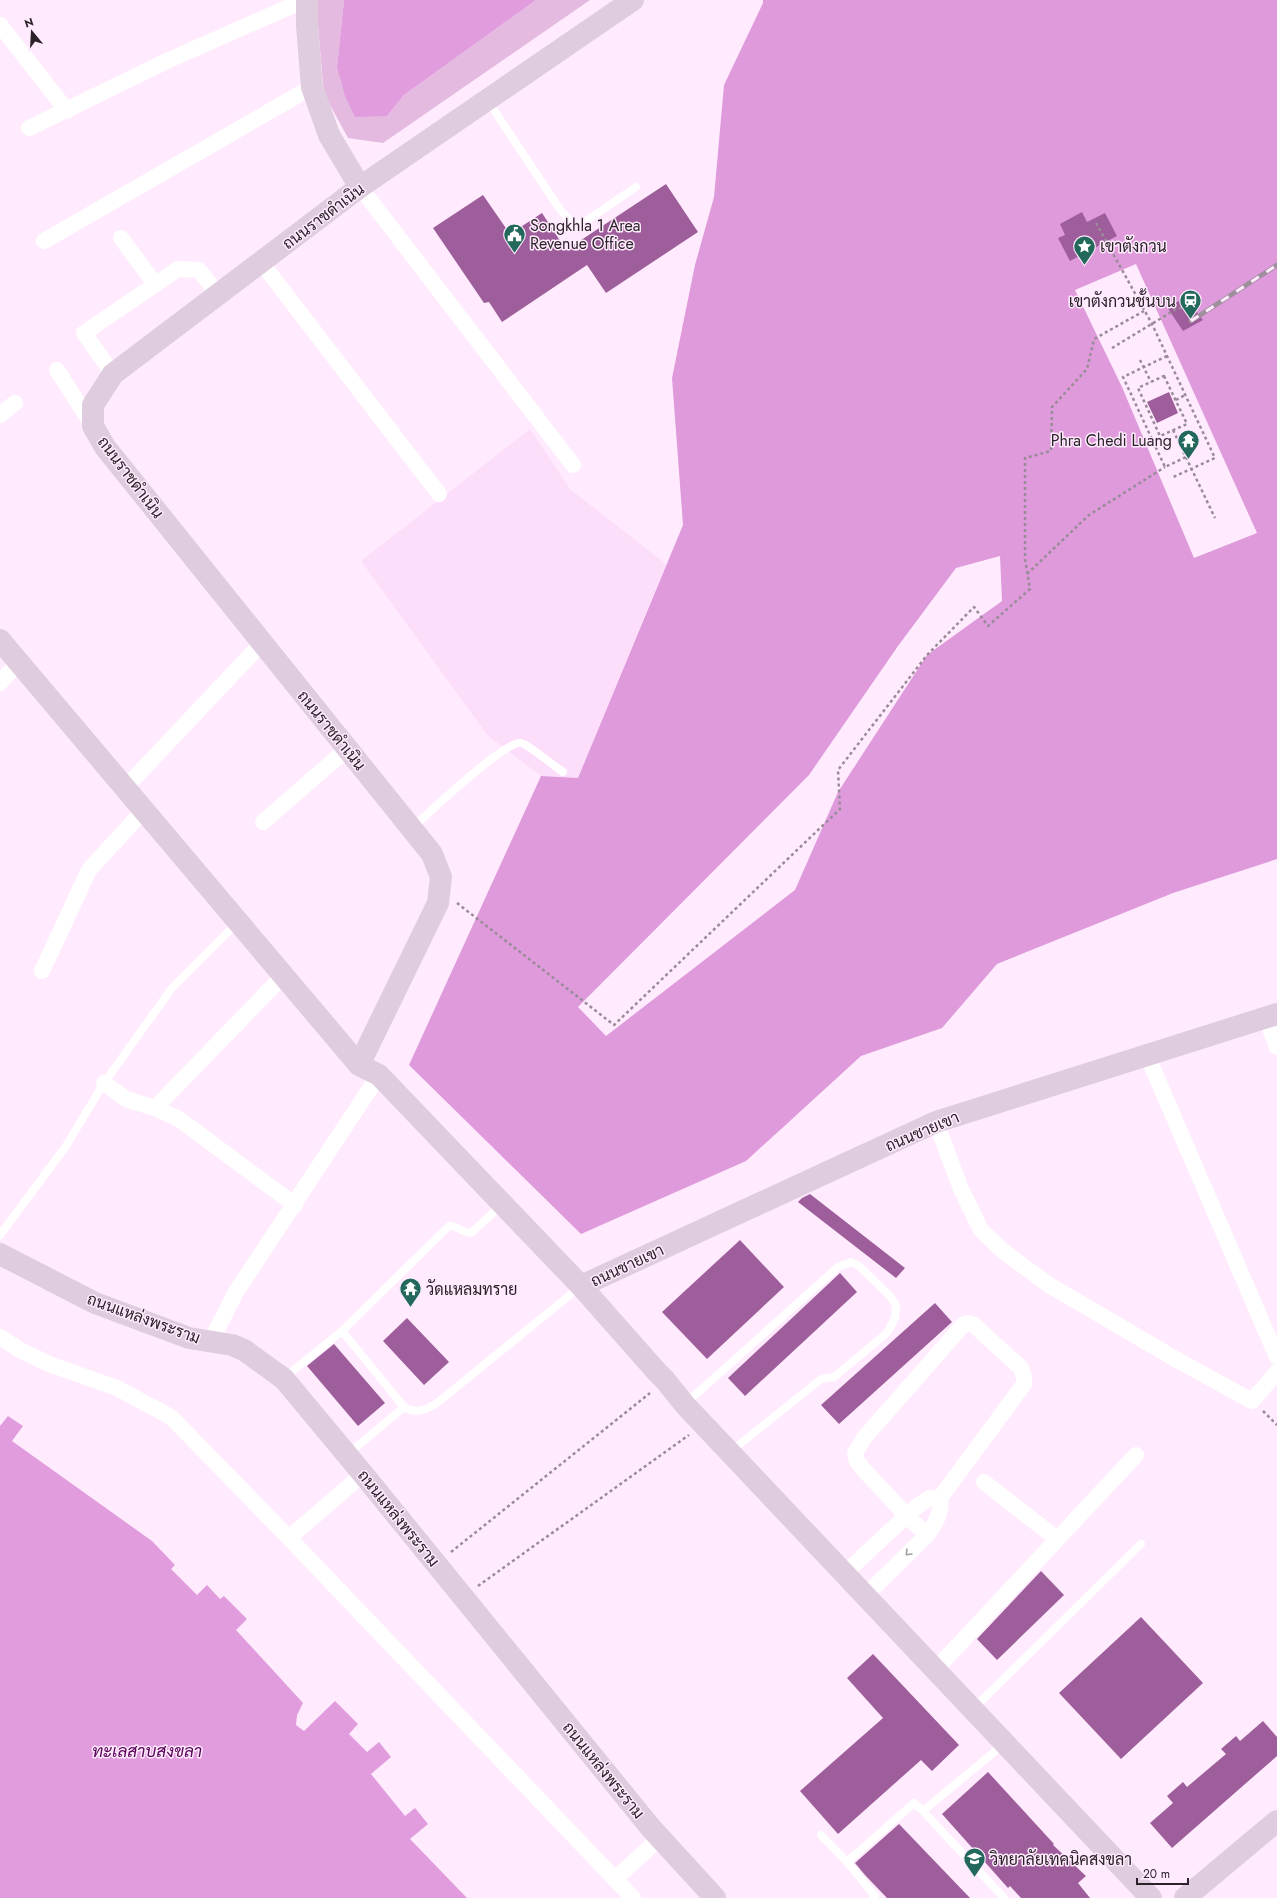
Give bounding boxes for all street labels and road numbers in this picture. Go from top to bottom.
street label: ถนนราชดำเนิน [277,178,369,255]
street label: ถนนราชดำเนิน [92,431,169,523]
street label: ถนนราชดำเนิน [292,685,371,775]
street label: ถนนชายเขา [882,1106,963,1157]
street label: ถนนชายเขา [587,1238,668,1292]
street label: ถนนแหล่งพระราม [84,1287,204,1350]
street label: ถนนแหล่งพระราม [352,1465,445,1572]
street label: ถนนแหล่งพระราม [557,1717,650,1824]

